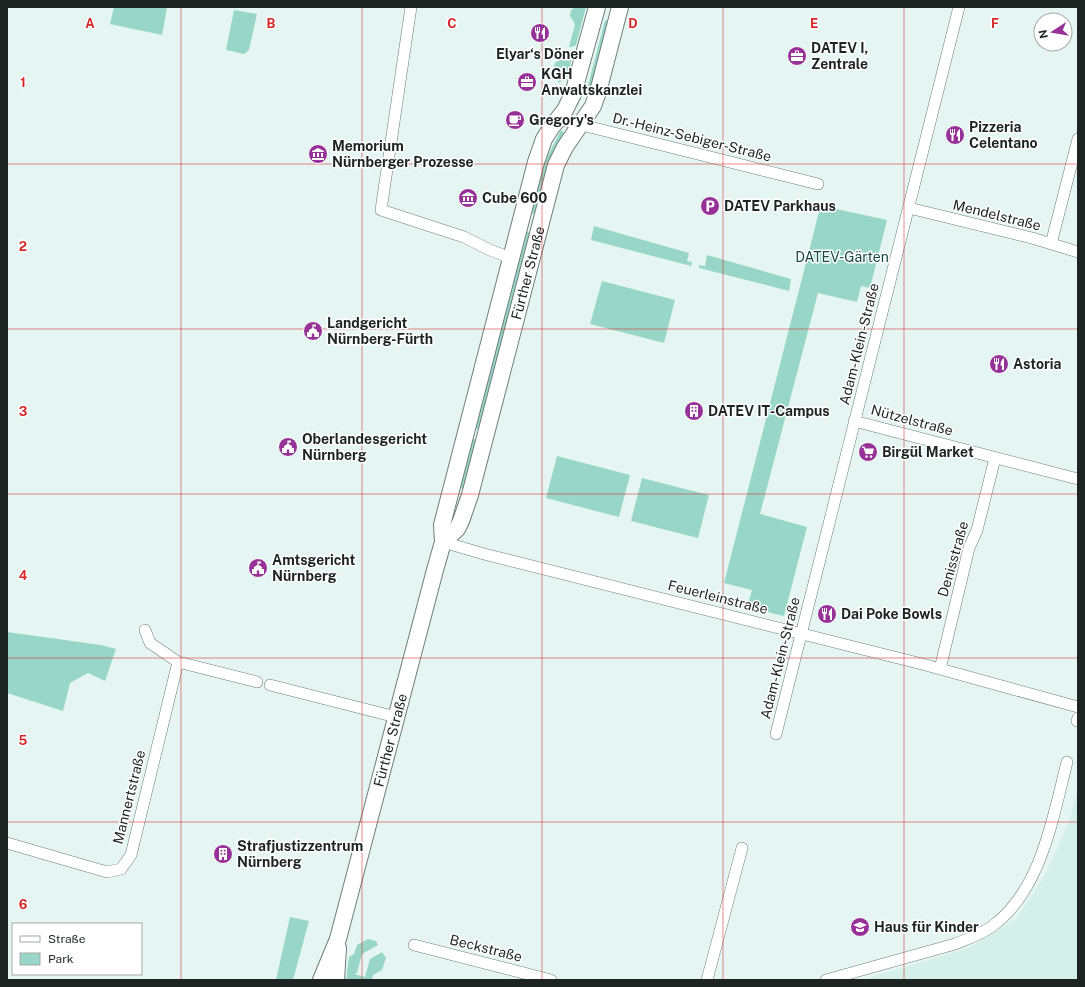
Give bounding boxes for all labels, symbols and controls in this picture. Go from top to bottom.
north arrow [1033,12,1073,52]
text: A [85,16,95,31]
text: B [267,16,276,31]
text: C [447,16,457,31]
text: D [628,16,638,31]
text: E [810,16,818,31]
text: F [991,16,999,31]
restaurant icon: Elyar‘s Döner [529,22,551,44]
text: N [1036,29,1050,40]
place label: DATEV I, Zentrale [811,40,868,72]
office icon: DATEV I, Zentrale [786,45,808,67]
place label: Elyar‘s Döner [496,46,584,62]
place label: KGH Anwaltskanzlei [541,66,642,98]
office icon: KGH Anwaltskanzlei [516,71,538,93]
text: 1 [20,75,26,90]
cafe icon: Gregory's [504,109,526,131]
street label: Dr.-Heinz-Sebiger-Straße [611,110,773,164]
place label: Gregory's [529,112,594,128]
place label: Pizzeria Celentano [969,119,1038,151]
restaurant icon: Pizzeria Celentano [944,124,966,146]
place label: Memorium Nürnberger Prozesse [332,138,474,170]
museum icon: Memorium Nürnberger Prozesse [307,143,329,165]
museum icon: Cube 600 [457,187,479,209]
place label: Cube 600 [482,190,547,206]
parking icon: DATEV Parkhaus [699,195,721,217]
street label: Mendelstraße [951,196,1043,234]
place label: DATEV Parkhaus [724,198,836,214]
street label: Fürther Straße [508,225,548,321]
text: 2 [19,239,27,254]
park label: DATEV-Gärten [795,249,889,265]
street label: Adam-Klein-Straße [836,281,882,407]
place label: Landgericht Nürnberg-Fürth [327,315,433,347]
public building icon: Landgericht Nürnberg-Fürth [302,320,324,342]
restaurant icon: Astoria [988,353,1010,375]
place label: Astoria [1013,356,1061,372]
building icon: DATEV IT-Campus [683,400,705,422]
street label: Nützelstraße [869,401,955,439]
place label: DATEV IT-Campus [708,403,830,419]
text: 3 [19,404,28,419]
place label: Oberlandesgericht Nürnberg [302,431,427,463]
public building icon: Oberlandesgericht Nürnberg [277,436,299,458]
supermarket icon: Birgül Market [857,441,879,463]
place label: Birgül Market [882,444,974,460]
street label: Denisstraße [935,519,971,599]
place label: Amtsgericht Nürnberg [272,552,355,584]
public building icon: Amtsgericht Nürnberg [247,557,269,579]
text: 4 [19,568,28,583]
street label: Feuerleinstraße [666,577,770,617]
street label: Adam-Klein-Straße [757,595,803,721]
restaurant icon: Dai Poke Bowls [816,603,838,625]
place label: Dai Poke Bowls [841,606,942,622]
street label: Fürther Straße [370,692,410,789]
text: 5 [19,733,28,748]
street label: Mannertstraße [110,748,148,846]
place label: Strafjustizzentrum Nürnberg [237,838,363,870]
building icon: Strafjustizzentrum Nürnberg [212,843,234,865]
text: 6 [19,897,28,912]
school or university icon: Haus für Kinder [849,916,871,938]
place label: Haus für Kinder [874,919,979,935]
legend [12,923,142,975]
street label: Beckstraße [448,931,524,965]
text: Straße [48,932,86,946]
text: Park [48,952,74,966]

